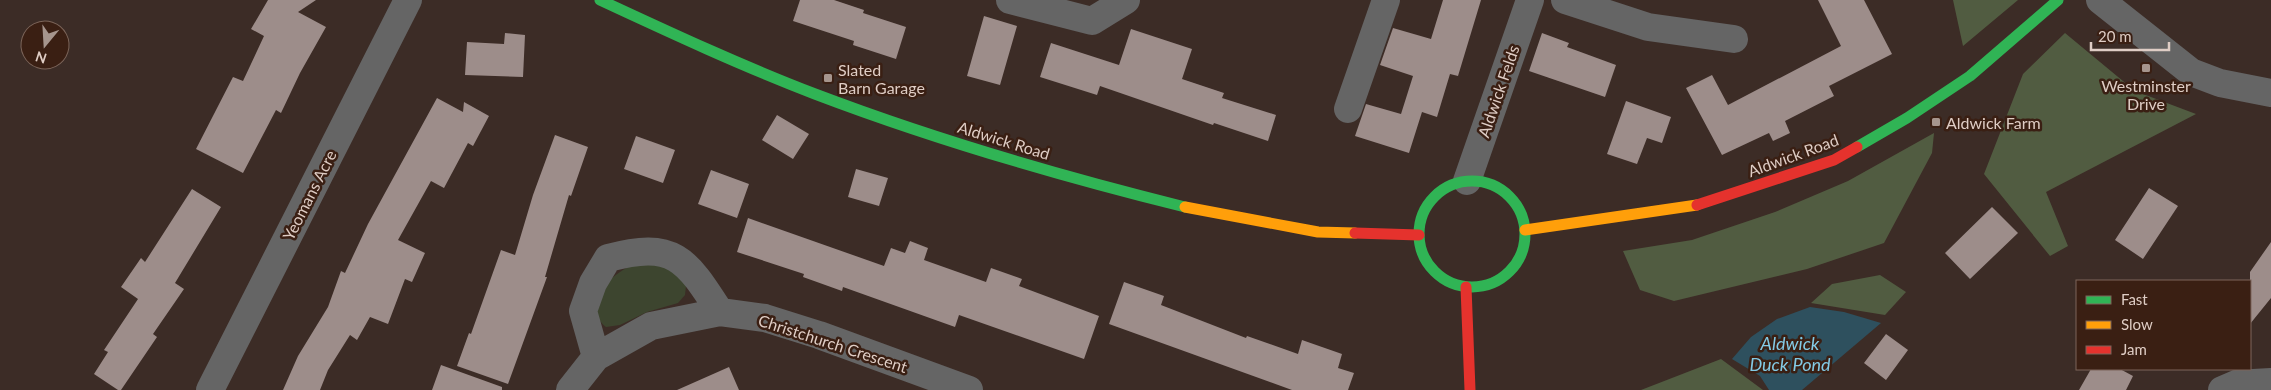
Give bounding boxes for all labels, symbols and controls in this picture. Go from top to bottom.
north arrow [20,20,70,70]
scale bar [2091,20,2168,52]
text: 20 m [2098,27,2132,45]
street label: Aldwick Felds [1473,42,1523,140]
text: N [33,48,49,68]
place label: Slated Barn Garage [838,60,925,97]
marker: Westminster Drive [2140,62,2152,74]
marker: Slated Barn Garage [822,72,834,84]
place label: Westminster Drive [2101,76,2191,113]
place label: Aldwick Farm [1946,113,2041,132]
marker: Aldwick Farm [1930,116,1942,128]
street label: Aldwick Road [956,117,1052,163]
street label: Aldwick Road [1745,130,1841,180]
street label: Yeomans Acre [278,147,340,243]
legend [2076,280,2251,370]
text: Fast [2121,290,2148,308]
street label: Christchurch Crescent [756,310,910,376]
text: Slow [2121,315,2153,333]
water label: Aldwick Duck Pond [1749,332,1831,375]
text: Jam [2121,340,2147,358]

